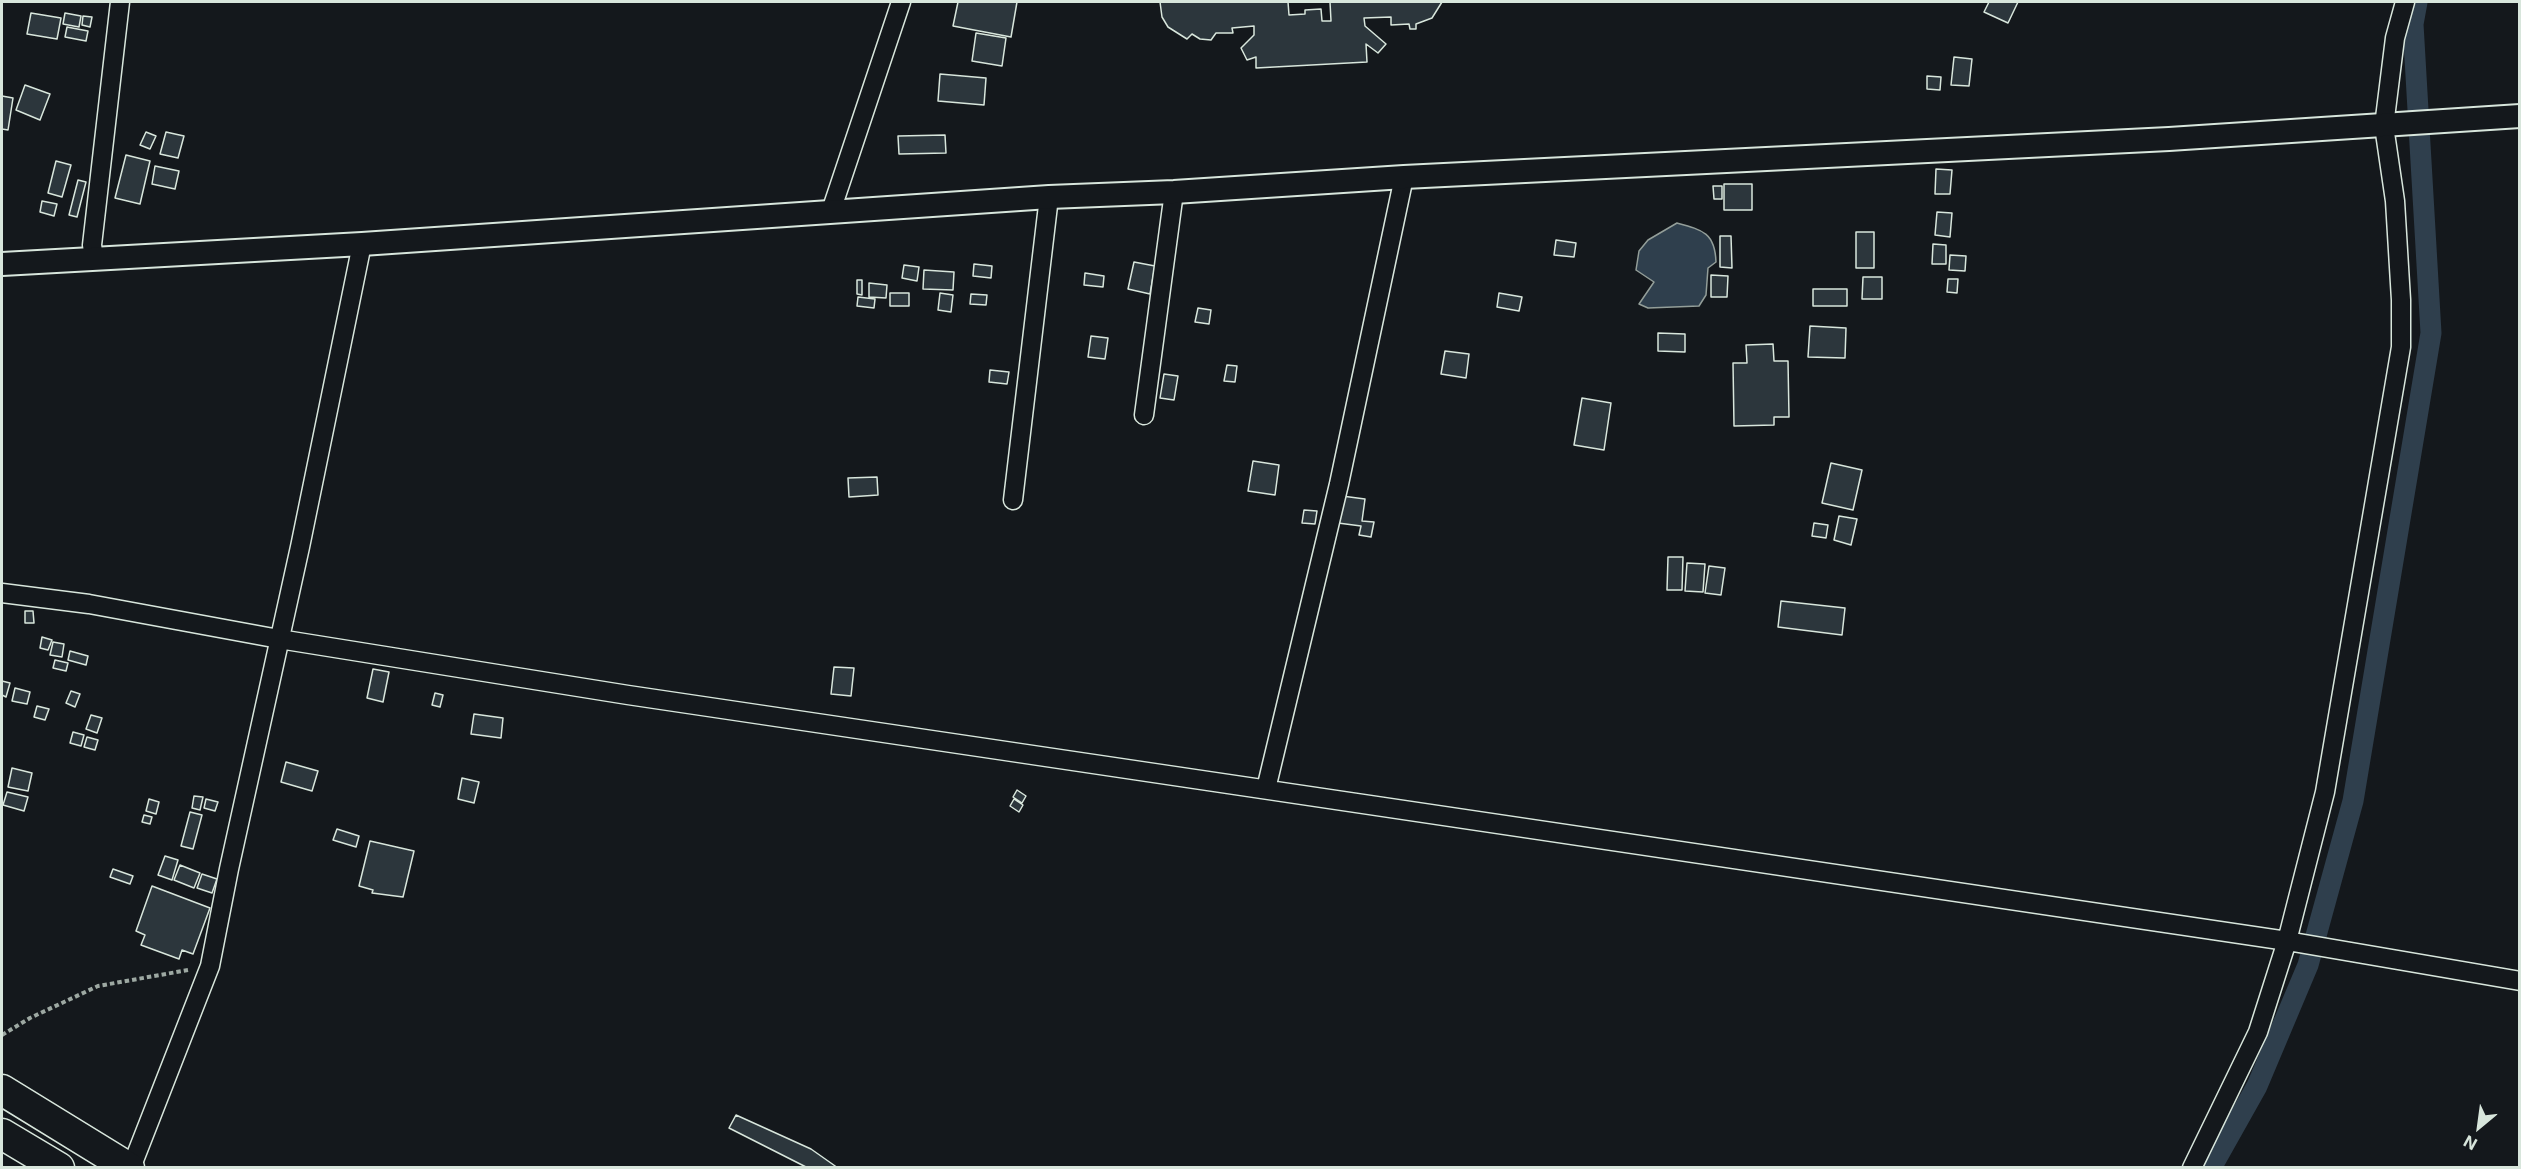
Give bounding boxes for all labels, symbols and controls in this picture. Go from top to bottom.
north arrow [2449,1097,2509,1157]
text: N [2460,1131,2480,1154]

